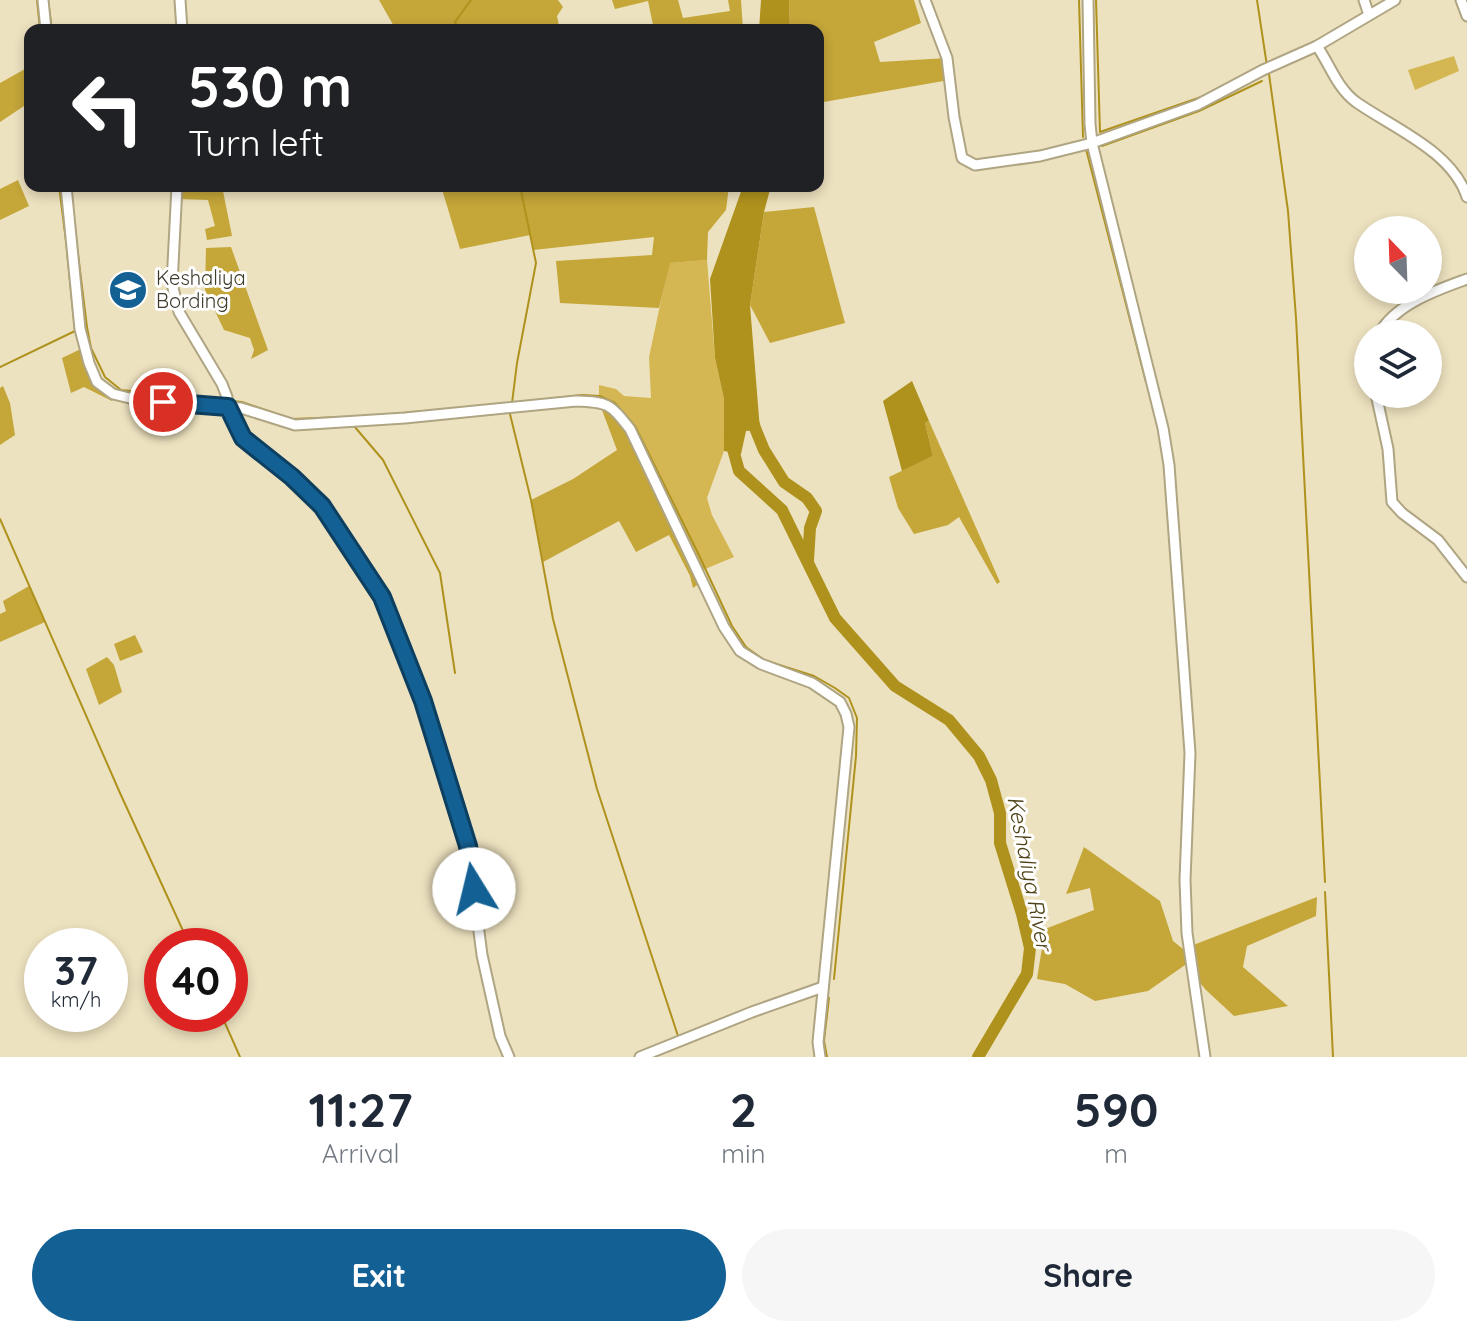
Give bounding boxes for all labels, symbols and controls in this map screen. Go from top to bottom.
text: 530 m [188,51,352,121]
icon: left [56,56,160,160]
text: Turn left [188,120,324,165]
north arrow [1354,216,1442,304]
map controls [1354,216,1442,408]
place label: Keshaliya Bording [156,265,246,313]
school or university icon: Keshaliya Bording [107,269,149,311]
button: layers [1354,320,1442,408]
pin [129,368,197,436]
icon: arrive [141,380,185,424]
water label: Keshaliya River [1001,794,1059,955]
position arrow [432,847,516,931]
speed limit sign: 40 [144,928,248,1032]
text: 37 [54,945,98,995]
text: km/h [51,987,101,1012]
text: 11:27 [309,1079,413,1139]
text: 2 [730,1079,757,1139]
text: 590 [1074,1079,1158,1139]
text: Arrival [322,1137,400,1170]
text: min [721,1137,766,1170]
text: m [1104,1137,1128,1170]
button: Exit [32,1229,726,1321]
button: Share [742,1229,1435,1321]

